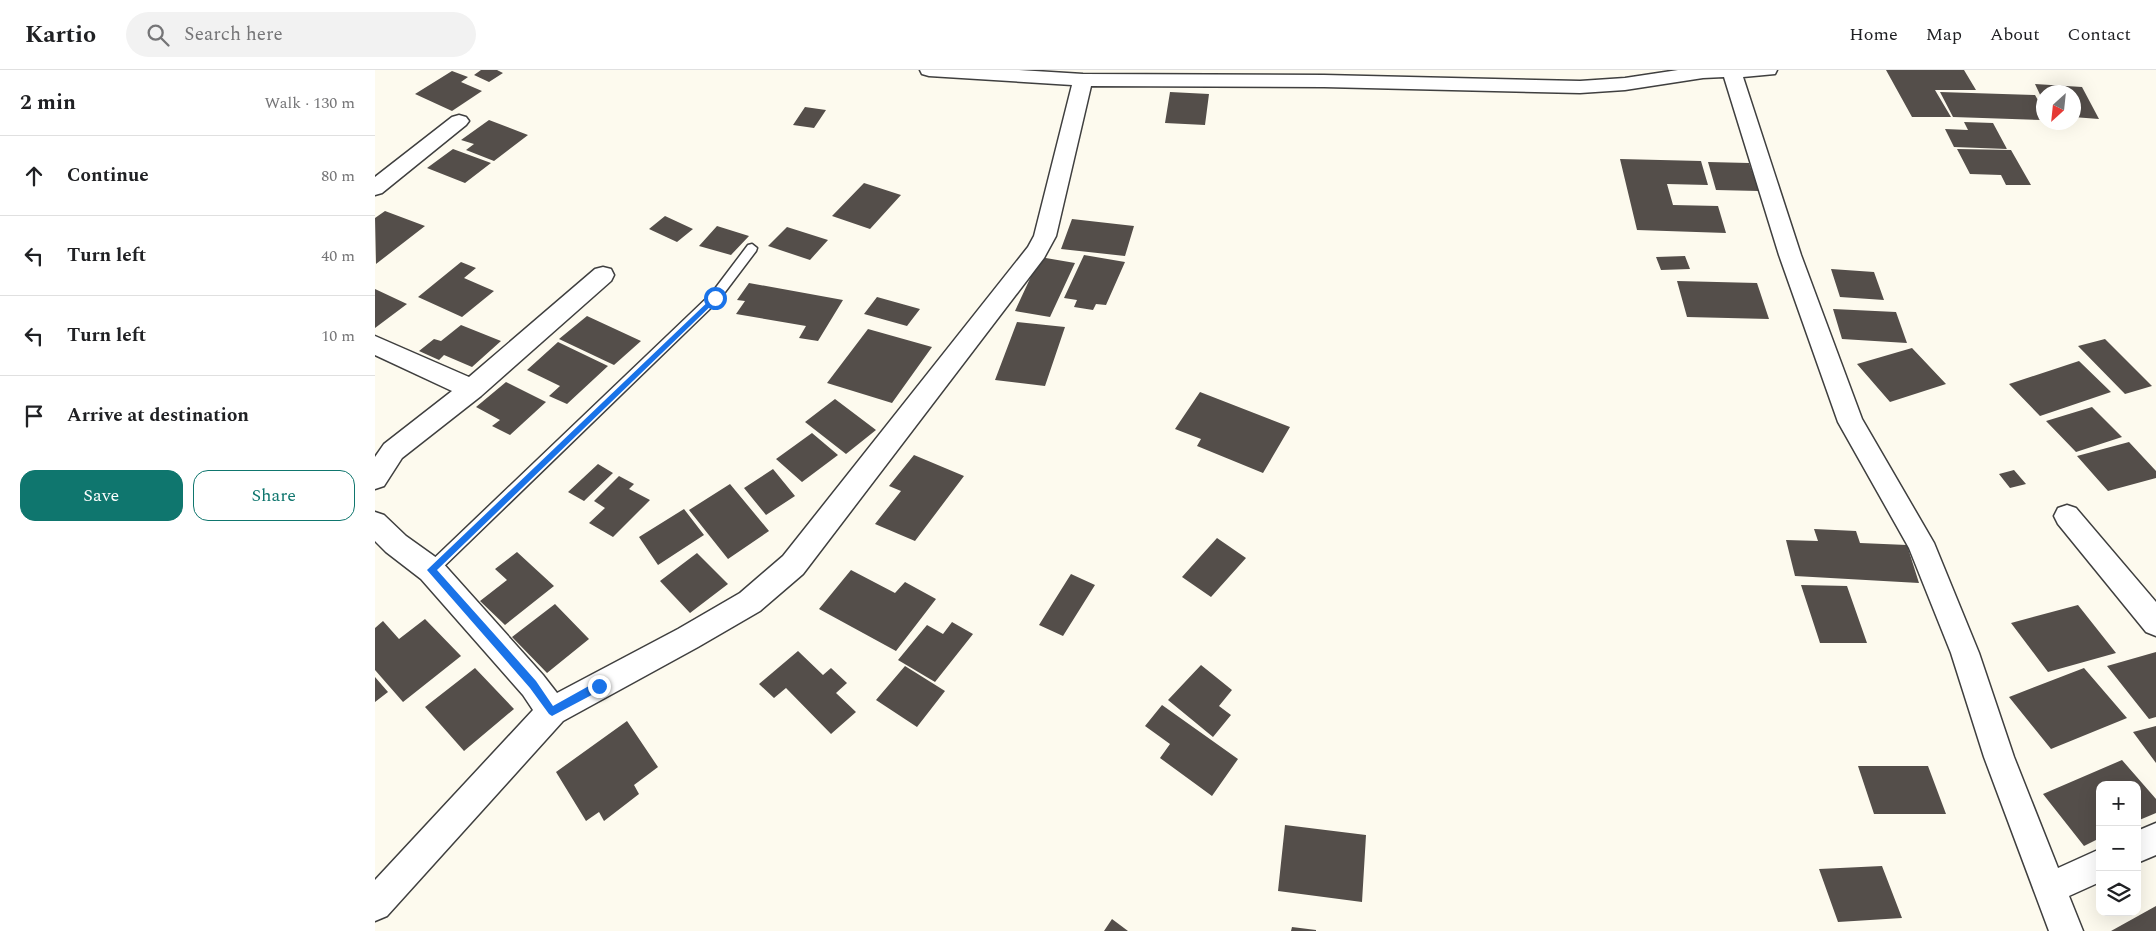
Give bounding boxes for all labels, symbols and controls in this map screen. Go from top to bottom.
search box [126,12,476,57]
text: Kartio [25,17,96,53]
text: Search here [184,20,283,49]
icon: search [144,21,172,49]
text: Home [1849,21,1898,48]
text: Map [1926,21,1962,48]
text: About [1990,21,2040,48]
text: Contact [2068,21,2131,48]
north arrow [2036,85,2081,130]
text: 2 min [20,87,76,119]
text: Walk · 130 m [264,91,355,115]
text: Continue [67,161,149,190]
icon: ahead [20,162,48,190]
text: 80 m [321,164,355,188]
text: Turn left [67,241,146,270]
icon: left [20,242,48,270]
text: 40 m [321,244,355,268]
route start [704,287,727,310]
text: Turn left [67,321,146,350]
icon: left [20,322,48,350]
text: 10 m [321,324,355,348]
text: Arrive at destination [67,401,249,430]
icon: arrive [20,402,48,430]
button: Save [20,470,183,521]
button: Share [193,470,355,521]
route end [588,675,611,698]
map controls [2096,781,2141,916]
button: + [2096,781,2141,826]
button: − [2096,826,2141,871]
button: layers [2096,871,2141,916]

